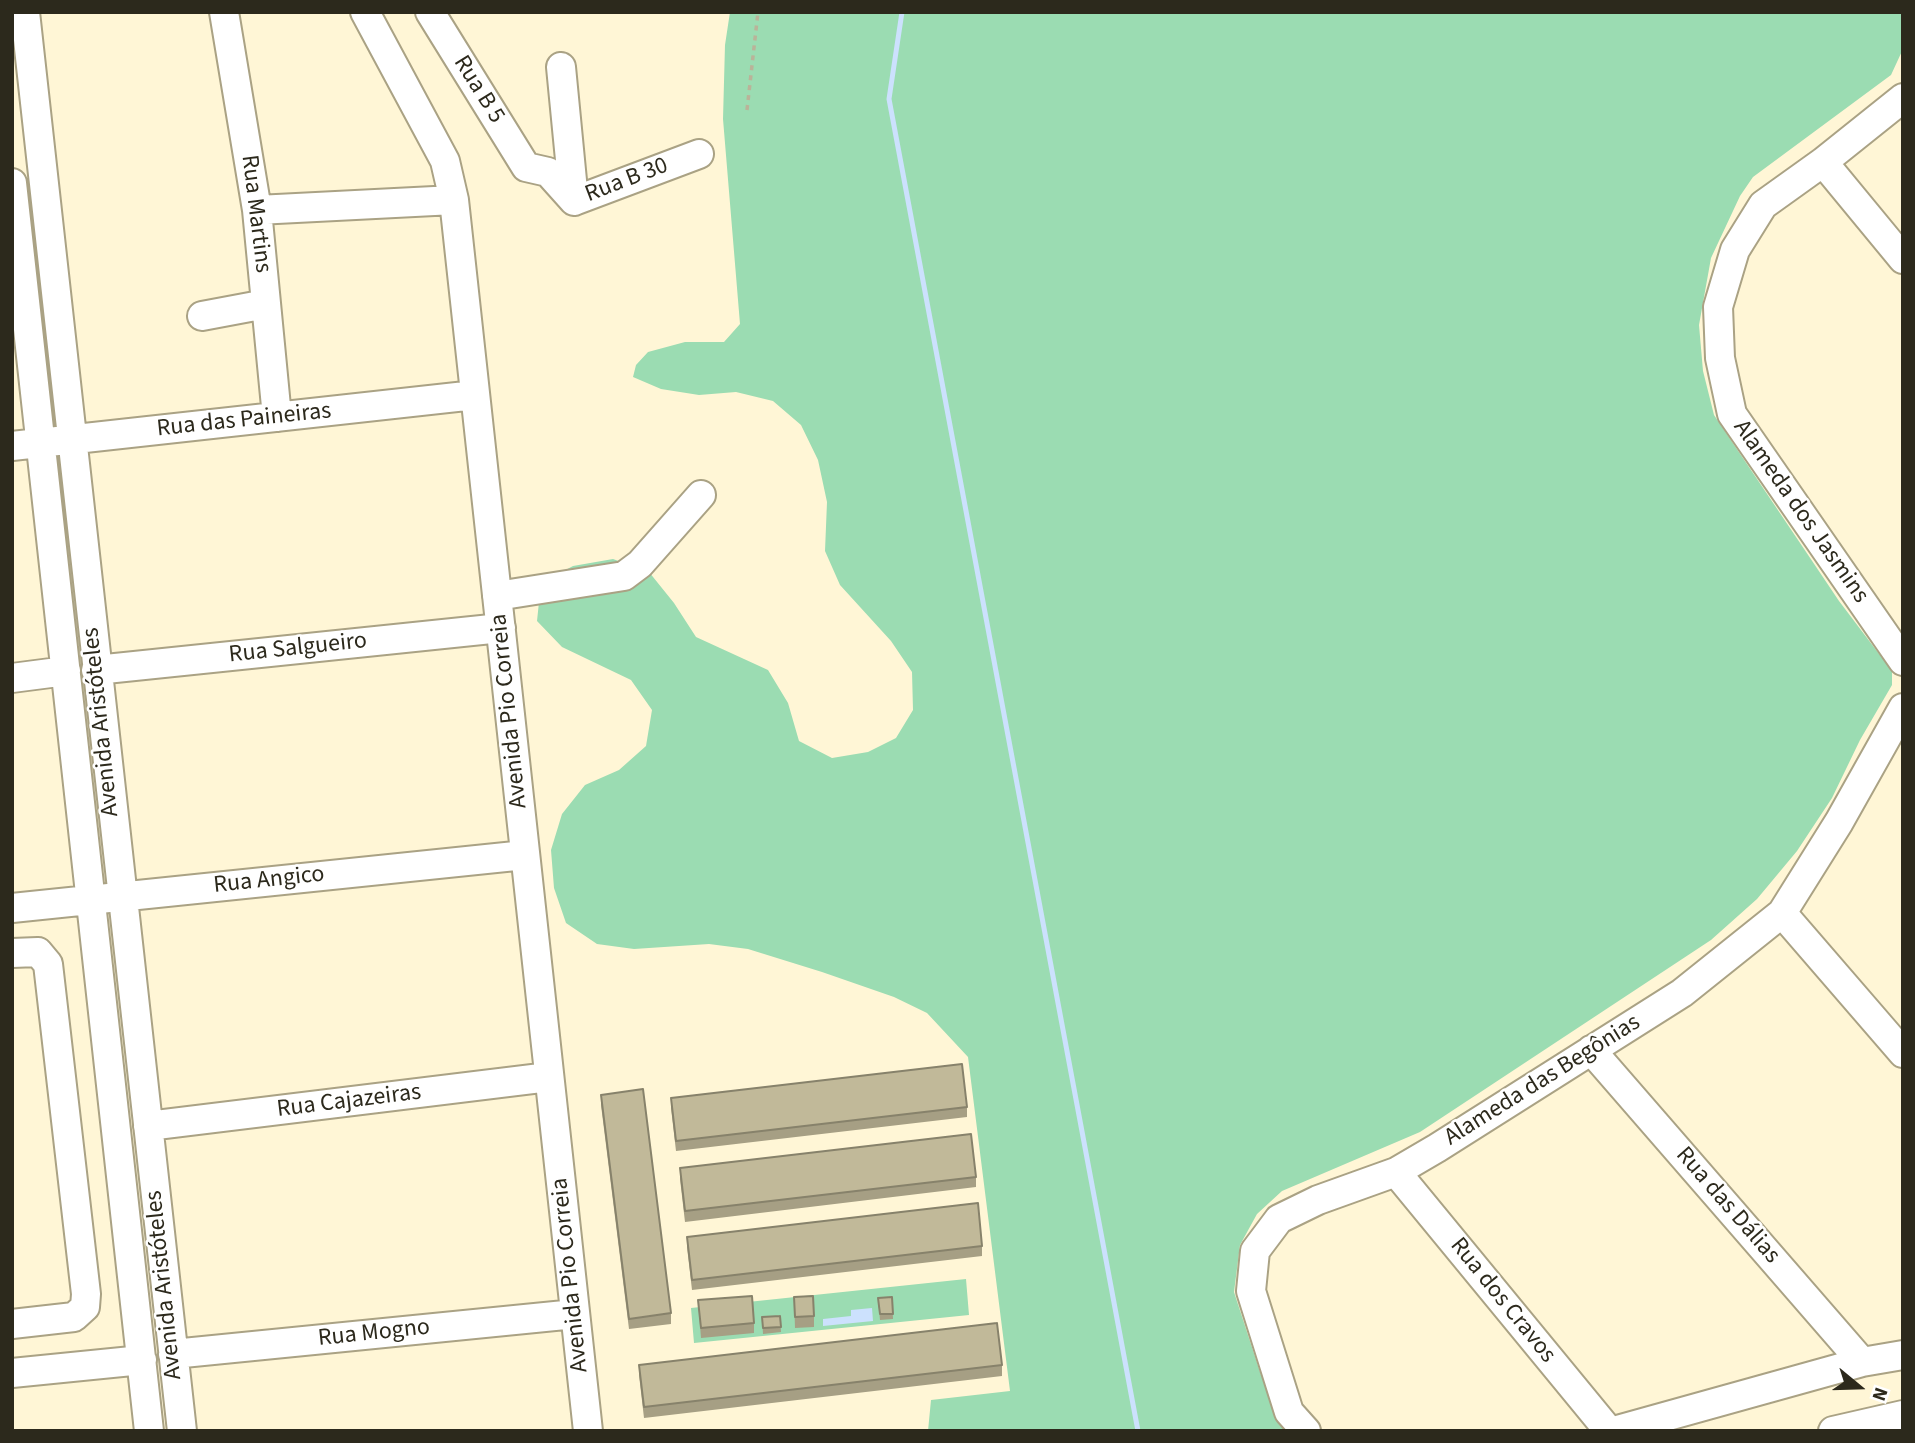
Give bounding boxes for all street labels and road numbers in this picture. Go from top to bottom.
street label: Rua B 5 [446,51,510,129]
street label: Rua B 30 [582,152,672,210]
street label: Rua Martins [233,153,277,275]
street label: Rua das Paineiras [155,398,333,444]
street label: Alameda dos Jasmins [1726,415,1874,609]
street label: Avenida Pio Correia [485,612,535,810]
street label: Avenida Aristóteles [78,626,126,818]
street label: Rua Salgueiro [228,627,368,671]
street label: Rua Angico [212,861,326,901]
street label: Alameda das Begônias [1440,1009,1646,1153]
street label: Rua Cajazeiras [275,1079,423,1125]
street label: Rua das Dálias [1669,1142,1785,1270]
street label: Avenida Pio Correia [546,1176,596,1374]
street label: Avenida Aristóteles [141,1189,189,1381]
street label: Rua dos Cravos [1443,1233,1561,1369]
street label: Rua Mogno [317,1314,431,1354]

